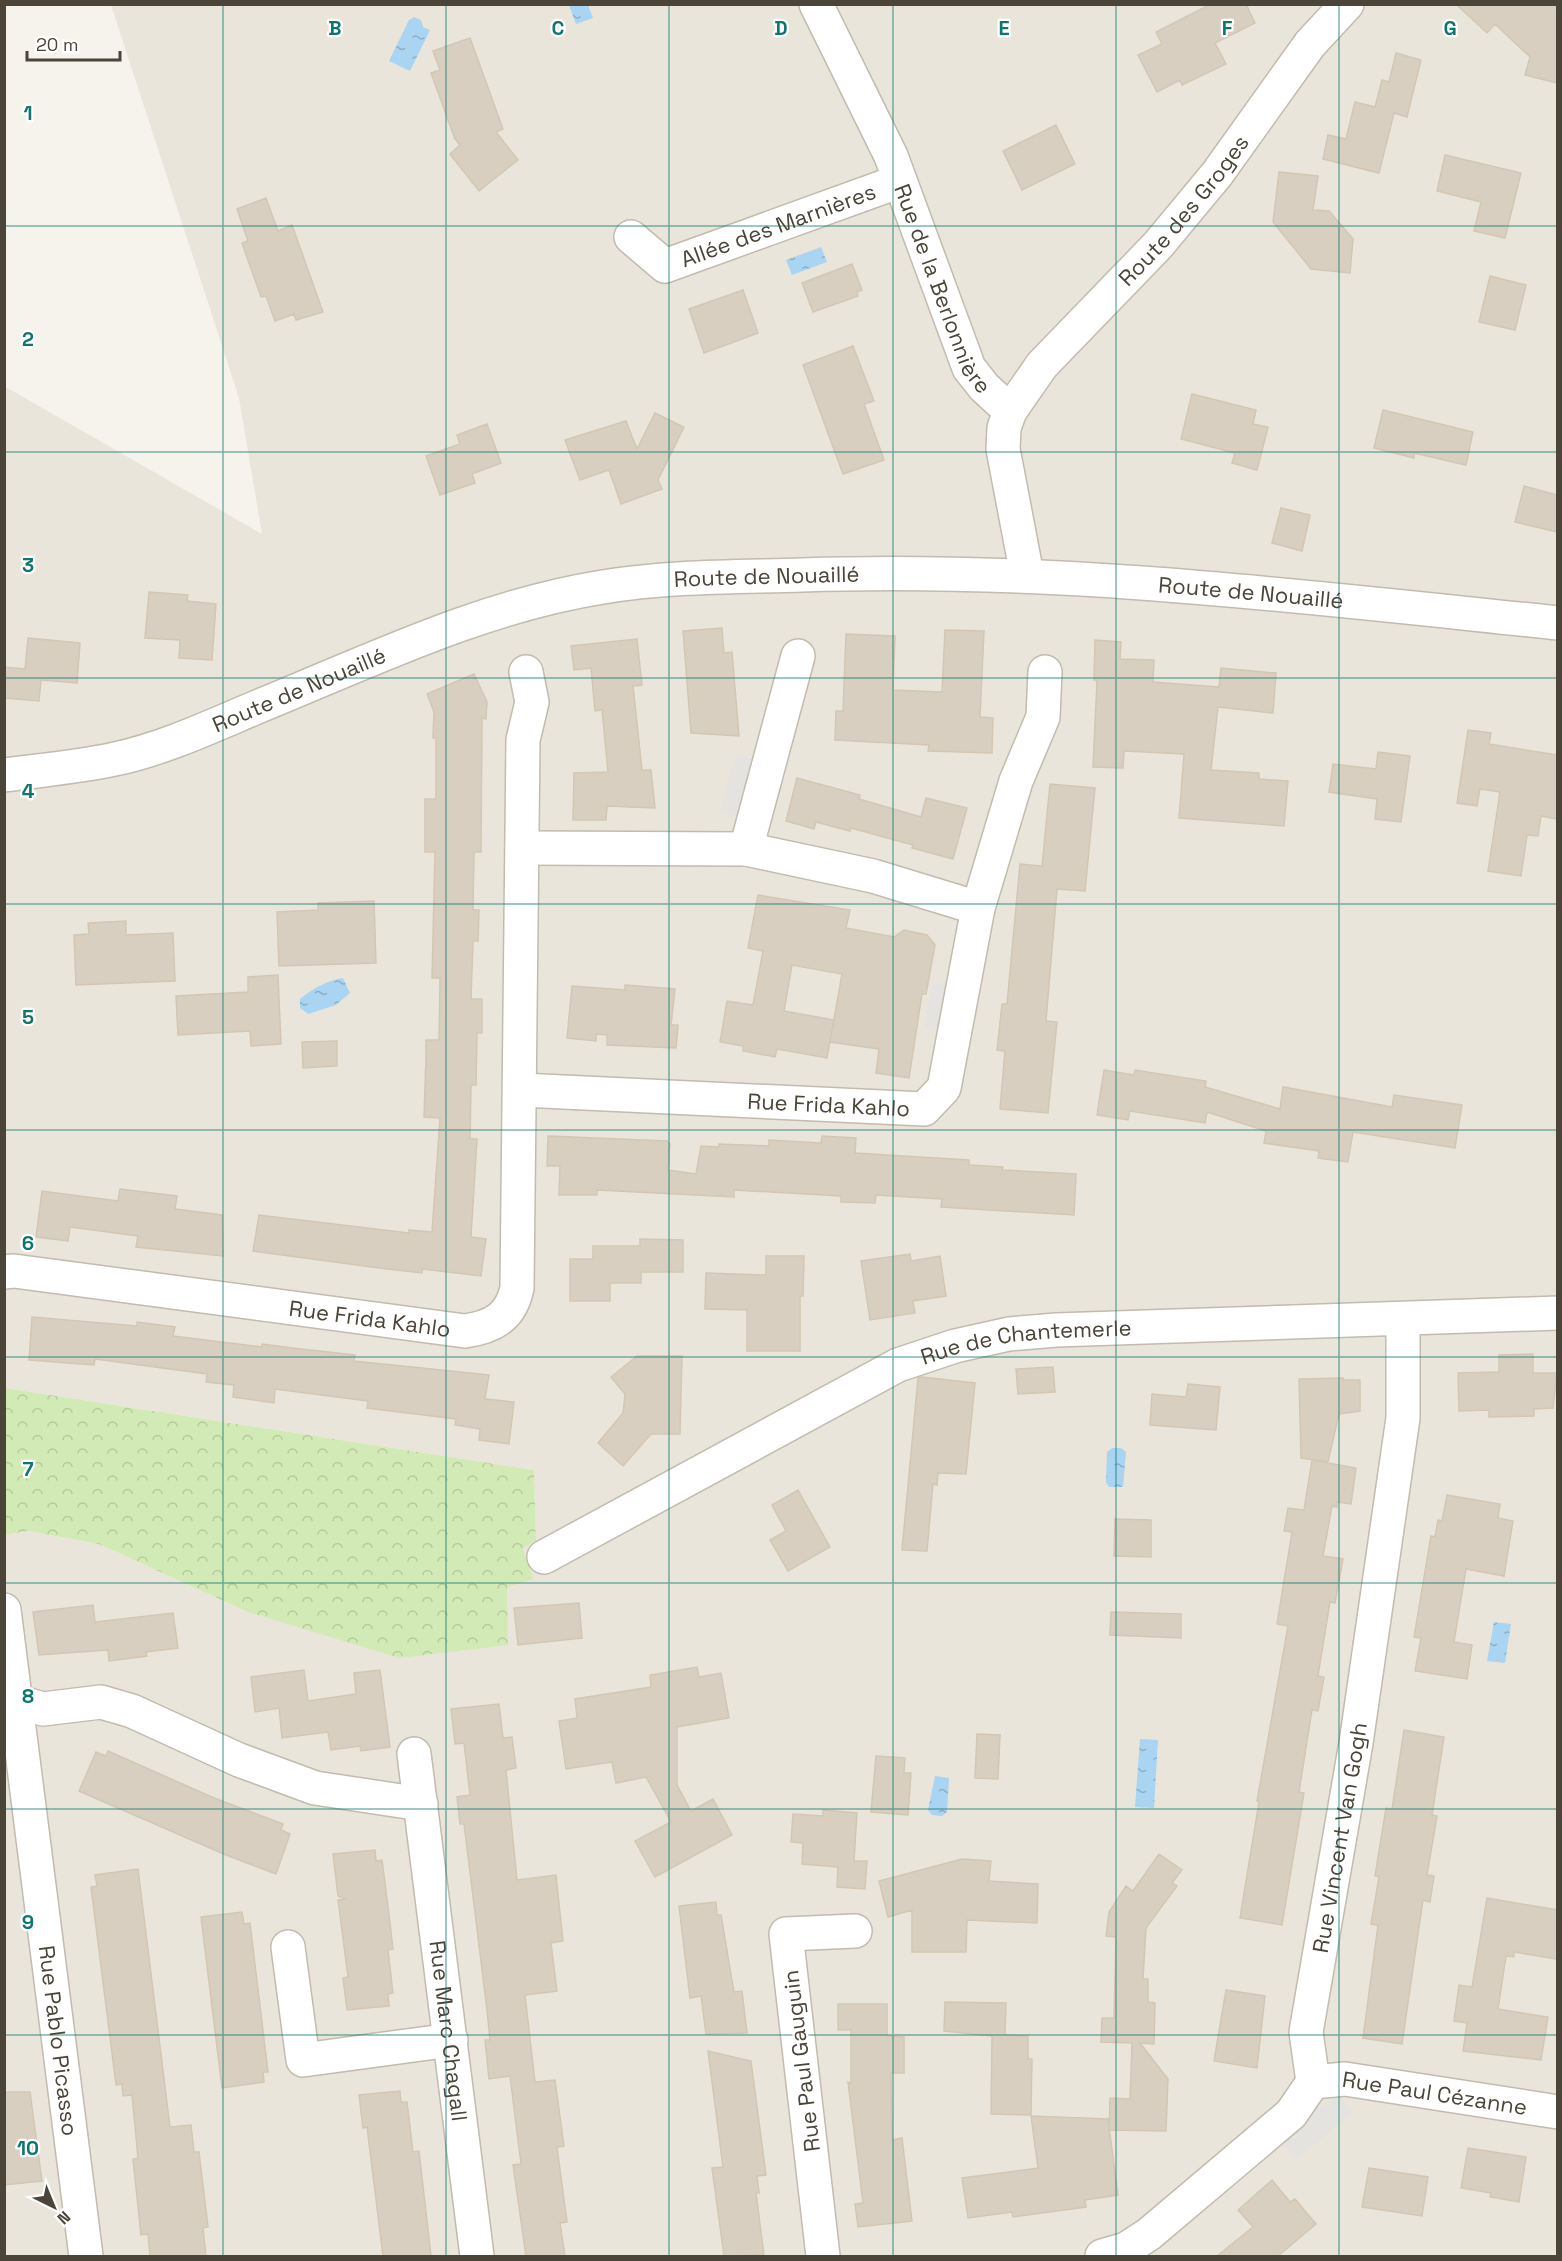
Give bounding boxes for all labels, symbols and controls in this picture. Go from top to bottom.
text: B [328,15,342,41]
text: C [552,15,565,41]
text: D [774,15,788,41]
text: E [998,15,1010,41]
text: F [1222,15,1233,41]
text: G [1443,15,1457,41]
scale bar [27,24,120,62]
text: 20 m [36,33,79,56]
text: 1 [23,100,33,126]
street label: Route des Groges [1112,129,1255,292]
street label: Allée des Marnières [677,177,879,273]
street label: Rue de la Berlonnière [888,180,998,399]
text: 2 [22,326,34,352]
text: 3 [22,552,34,578]
street label: Route de Nouaillé [673,560,860,593]
street label: Route de Nouaillé [1157,570,1345,615]
street label: Route de Nouaillé [208,641,390,739]
text: 4 [22,778,35,804]
text: 5 [22,1004,34,1030]
street label: Rue Frida Kahlo [747,1087,911,1122]
text: 6 [22,1230,34,1256]
street label: Rue Frida Kahlo [287,1294,452,1343]
street label: Rue de Chantemerle [917,1313,1132,1371]
text: 7 [22,1456,34,1482]
text: 8 [22,1683,34,1709]
street label: Rue Vincent Van Gogh [1306,1720,1373,1955]
text: 9 [22,1909,34,1935]
street label: Rue Marc Chagall [424,1939,474,2123]
street label: Rue Pablo Picasso [33,1944,85,2137]
street label: Rue Paul Gauguin [776,1969,826,2153]
street label: Rue Paul Cézanne [1340,2065,1529,2121]
text: 10 [17,2135,39,2161]
north arrow [24,2177,84,2237]
text: N [53,2206,75,2229]

